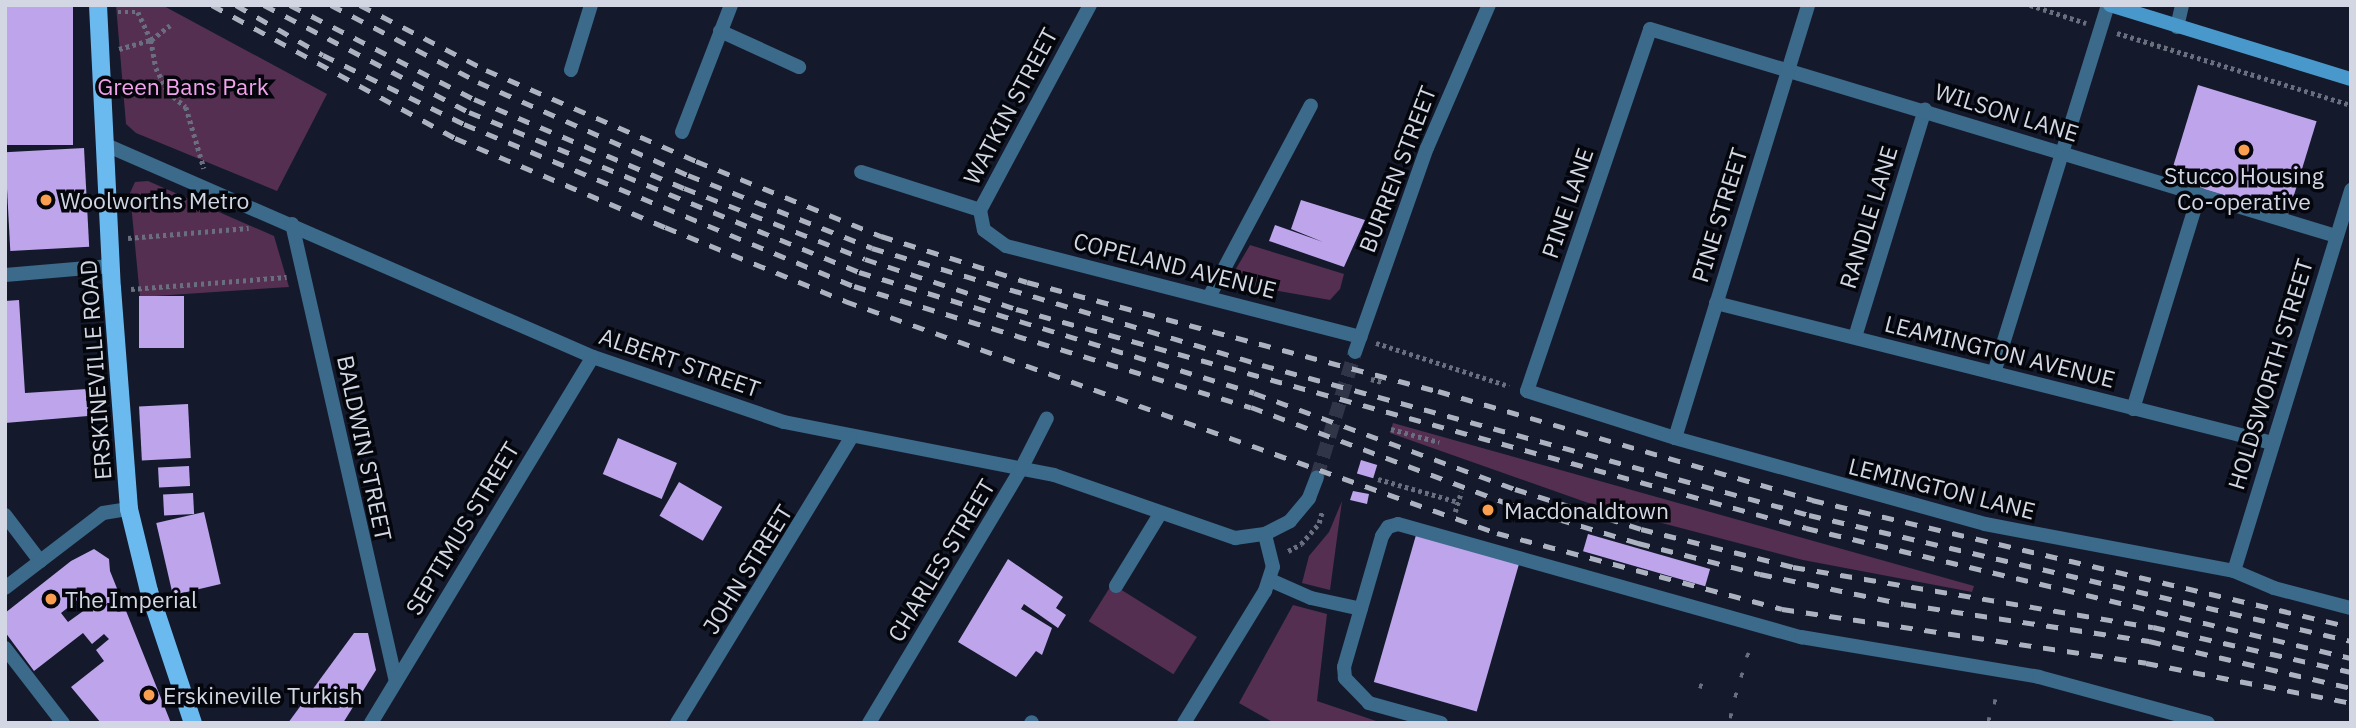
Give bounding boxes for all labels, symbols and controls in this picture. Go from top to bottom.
street label: WATKIN STREET [957,23,1063,189]
park label: Green Bans Park [97,72,269,100]
street label: WILSON LANE [1932,77,2082,147]
street label: BURREN STREET [1353,82,1441,256]
street label: RANDLE LANE [1833,142,1903,292]
marker: Stucco Housing Co-operative [2236,142,2252,158]
street label: PINE LANE [1535,144,1599,262]
street label: PINE STREET [1685,144,1753,286]
place label: Stucco Housing Co-operative [2164,161,2324,215]
place label: Woolworths Metro [60,186,249,214]
marker: Woolworths Metro [38,192,54,208]
street label: COPELAND AVENUE [1071,226,1279,304]
street label: HOLDSWORTH STREET [2222,255,2318,493]
street label: ERSKINEVILLE ROAD [74,259,116,481]
street label: LEAMINGTON AVENUE [1882,309,2118,393]
street label: ALBERT STREET [596,322,764,402]
street label: BALDWIN STREET [332,353,398,543]
street label: SEPTIMUS STREET [399,437,525,619]
street label: LEMINGTON LANE [1846,451,2038,525]
street label: CHARLES STREET [882,474,1000,646]
place label: Macdonaldtown [1504,496,1669,524]
street label: JOHN STREET [696,499,798,639]
marker: Macdonaldtown [1478,500,1498,520]
place label: The Imperial [65,585,197,613]
marker: The Imperial [43,591,59,607]
place label: Erskineville Turkish [163,681,363,709]
marker: Erskineville Turkish [141,687,157,703]

